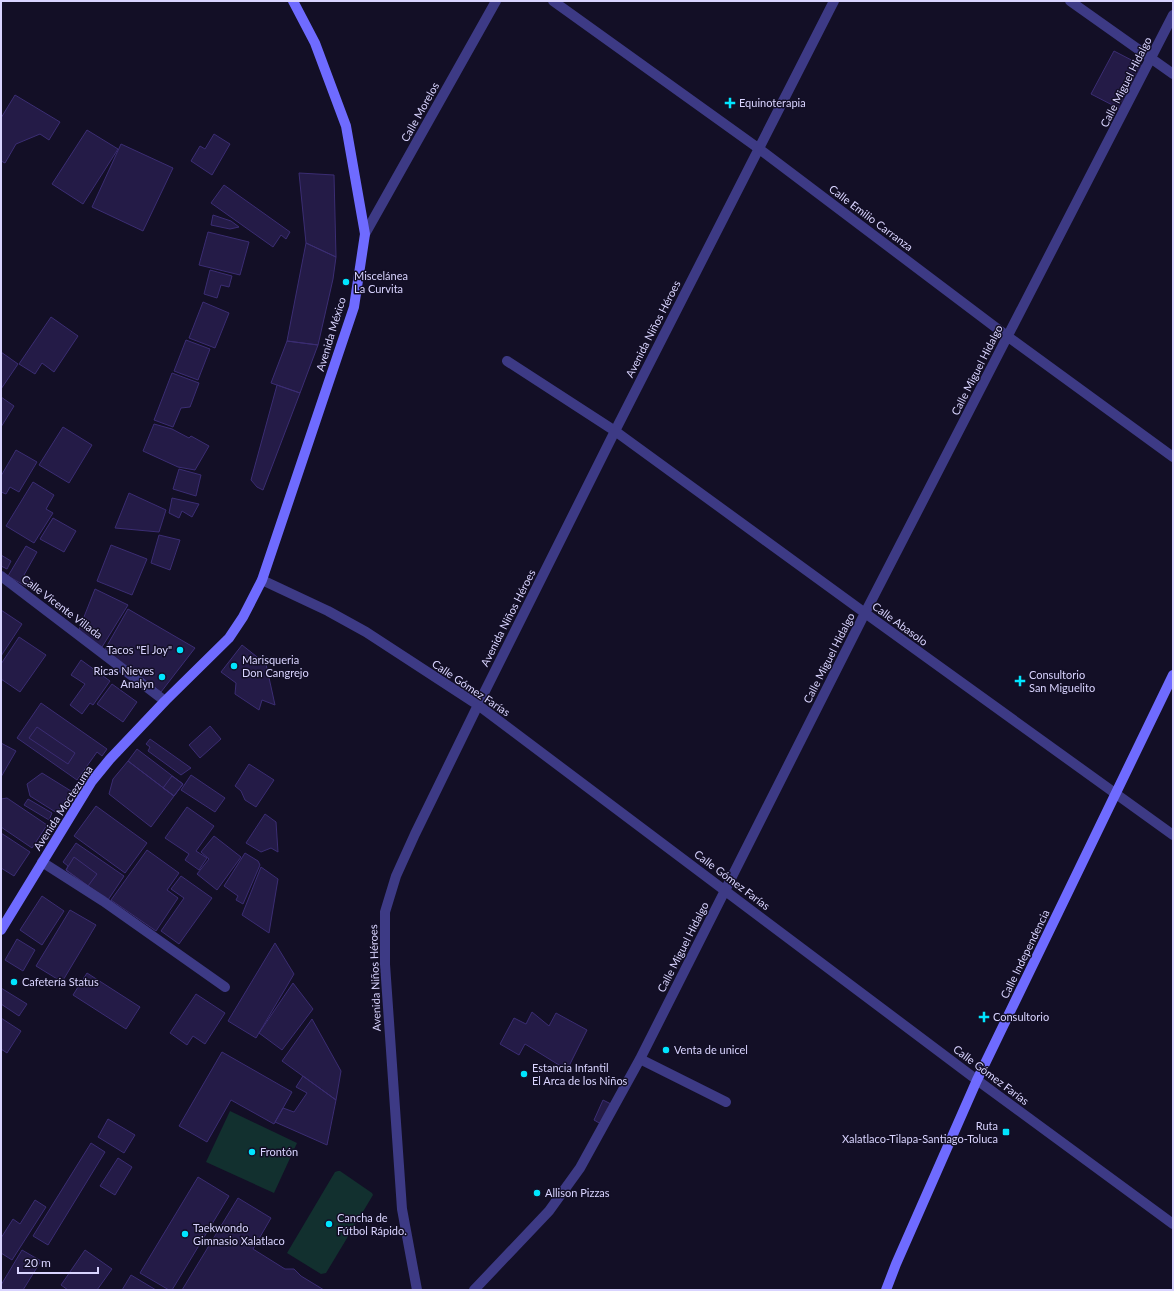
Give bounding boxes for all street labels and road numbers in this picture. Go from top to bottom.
street label: Calle Miguel Hidalgo [1097,34,1154,129]
street label: Calle Morelos [398,80,441,144]
street label: Calle Emilio Carranza [827,182,916,253]
street label: Avenida Niños Héroes [622,278,683,379]
street label: Avenida México [313,295,348,373]
street label: Calle Miguel Hidalgo [948,322,1005,417]
street label: Avenida Niños Héroes [477,567,538,668]
street label: Calle Vicente Villada [19,572,105,641]
street label: Calle Abasolo [870,599,930,648]
street label: Calle Miguel Hidalgo [800,610,857,705]
street label: Calle Gómez Farías [430,657,513,719]
street label: Avenida Moctezuma [30,763,95,853]
street label: Calle Gómez Farías [692,847,773,912]
street label: Calle Miguel Hidalgo [654,899,711,994]
street label: Calle Independencia [997,907,1052,1000]
street label: Avenida Niños Héroes [366,924,383,1032]
street label: Calle Gómez Farías [951,1042,1032,1107]

